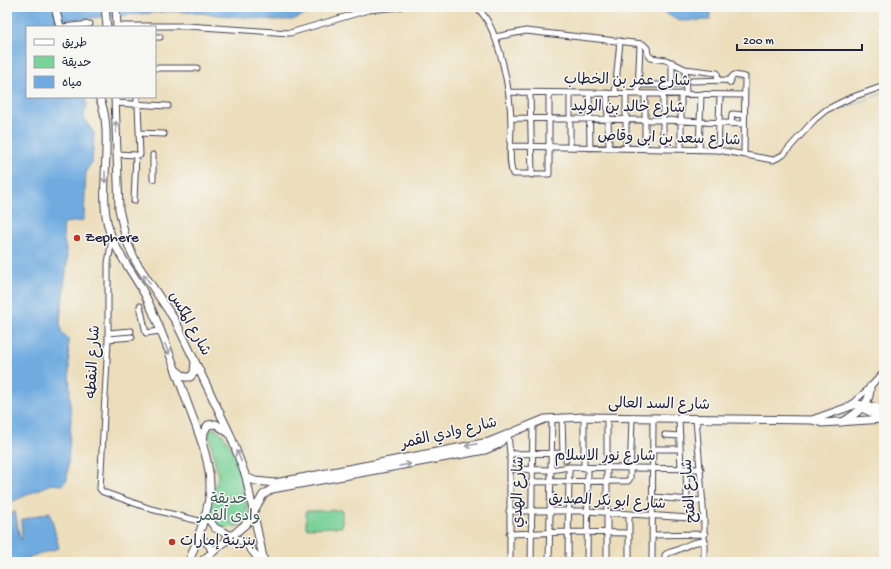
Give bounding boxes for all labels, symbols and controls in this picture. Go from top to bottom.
legend [26,26,156,98]
scale bar [737,26,862,52]
text: 200 m [743,35,774,49]
text: طريق [62,37,87,51]
text: حديقة [62,57,91,71]
street label: شارع عمر بن الخطاب [564,71,690,91]
text: مياه [62,77,82,91]
street label: شارع خالد بن الوليد [571,98,685,118]
one-way arrow [112,121,120,134]
street label: شارع سعد بن ابى وقاص [597,128,741,150]
one-way arrow [101,170,109,183]
place label: Zephere [85,229,139,247]
marker: Zephere [72,233,82,243]
one-way arrow [143,274,151,285]
street label: شارع المكس [164,289,214,359]
street label: شارع النقطه [83,325,105,399]
one-way arrow [164,342,172,354]
street label: شارع السد العالى [608,395,710,415]
street label: شارع وادي القمر [398,414,499,454]
one-way arrow [465,442,478,450]
street label: شارع نور الاسلام [554,448,656,466]
one-way arrow [234,451,242,463]
street label: شارع الهدي [509,456,529,528]
street label: شارع الفتح [679,458,701,524]
one-way arrow [399,460,412,468]
street label: شارع ابو بكر الصديق [548,490,666,514]
park label: حديقة وادى القمر [196,491,261,526]
place label: بنزينة إمارات [180,533,256,551]
marker: بنزينة إمارات [167,537,177,547]

